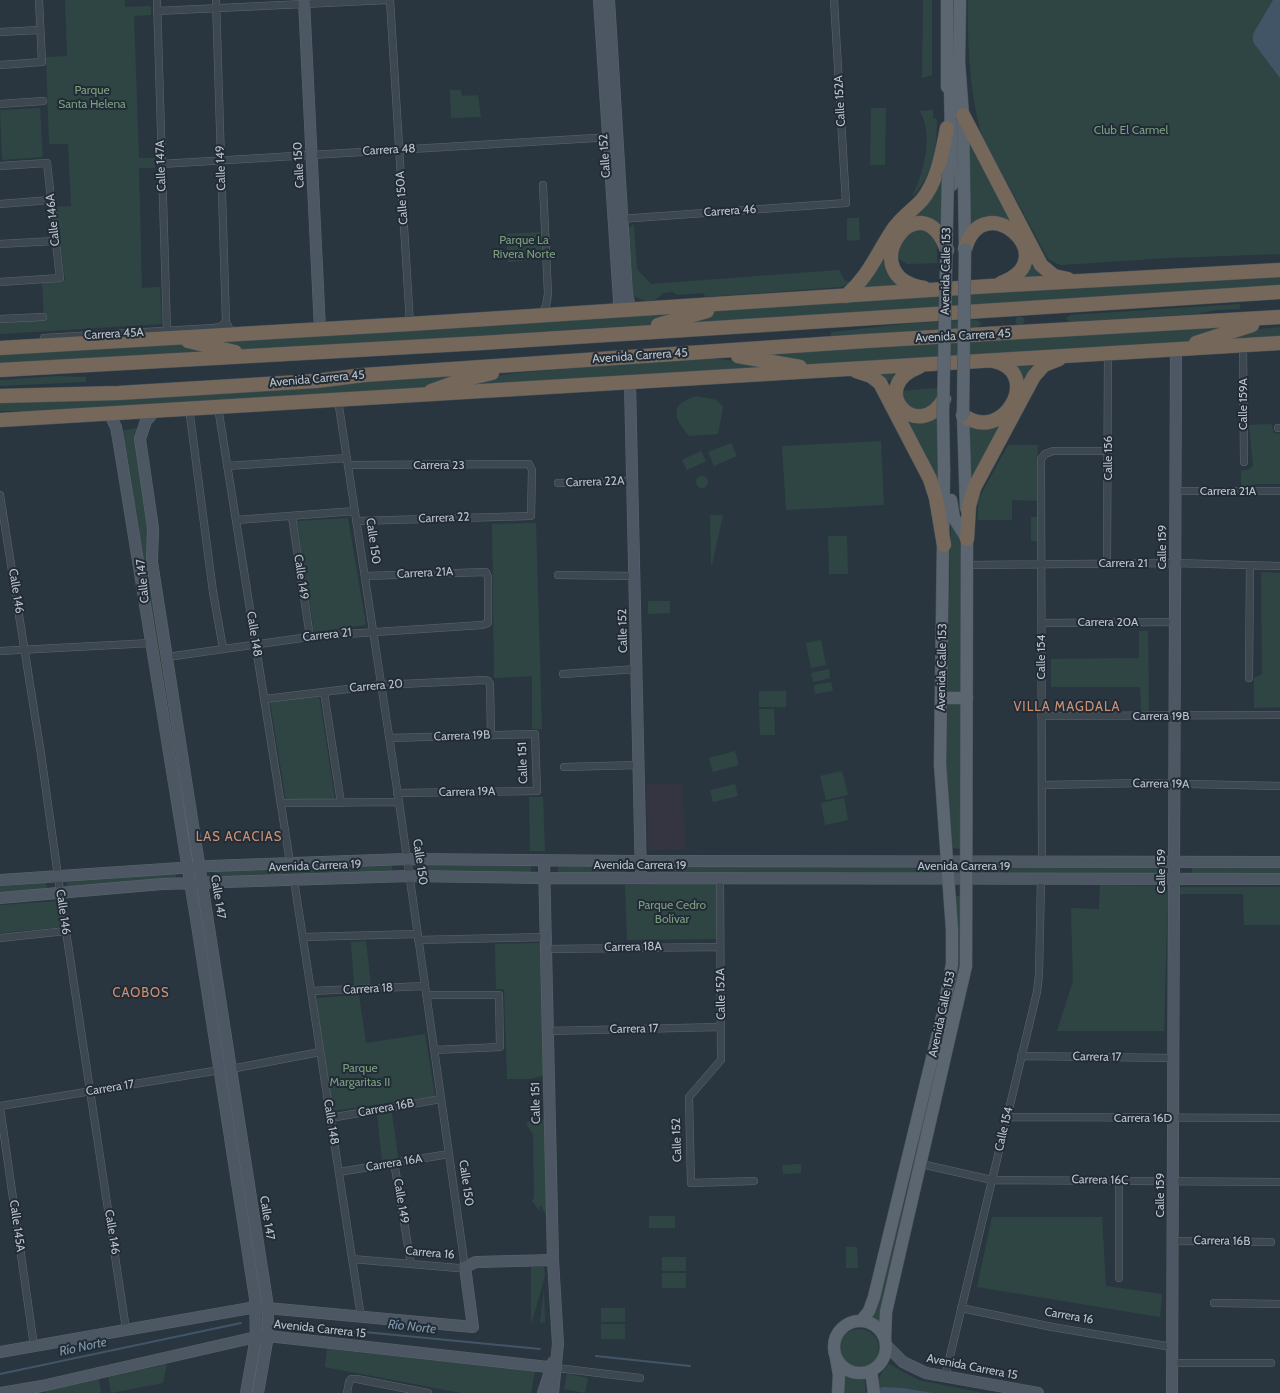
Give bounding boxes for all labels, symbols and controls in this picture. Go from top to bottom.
street label: Calle 152A [831,75,849,127]
park label: Parque Santa Helena [58,83,126,111]
park label: Club El Carmel [1094,123,1168,137]
street label: Calle 152 [596,133,614,179]
street label: Calle 147A [153,140,169,192]
street label: Calle 150 [291,141,307,189]
street label: Carrera 48 [362,141,416,159]
street label: Calle 149 [213,145,229,191]
street label: Calle 150A [393,171,411,225]
street label: Calle 146A [43,193,63,247]
street label: Carrera 46 [703,202,757,220]
street label: Avenida Calle 153 [938,227,954,315]
park label: Parque La Rivera Norte [493,233,555,261]
street label: Carrera 45A [84,325,144,343]
street label: Avenida Carrera 45 [915,326,1011,346]
street label: Avenida Carrera 45 [592,345,688,367]
street label: Avenida Carrera 45 [269,368,365,390]
street label: Calle 159A [1236,378,1250,430]
street label: Calle 156 [1101,436,1115,480]
street label: Carrera 23 [413,458,465,472]
street label: Carrera 22A [565,474,625,490]
street label: Carrera 21A [1200,484,1256,498]
street label: Carrera 22 [418,510,470,526]
street label: Calle 150 [363,517,383,565]
street label: Calle 159 [1155,525,1169,569]
street label: Calle 149 [291,554,311,600]
street label: Carrera 21 [1098,556,1148,570]
street label: Calle 147 [134,558,152,604]
street label: Carrera 21A [396,564,454,582]
street label: Calle 146 [5,568,27,614]
street label: Calle 152 [615,609,631,653]
street label: Calle 148 [243,610,265,658]
street label: Carrera 20A [1078,615,1138,629]
street label: Avenida Calle 153 [934,623,950,711]
street label: Carrera 21 [302,625,352,645]
street label: Calle 154 [1034,635,1048,679]
street label: Carrera 20 [349,676,403,696]
district label: VILLA MAGDALA [1013,699,1121,715]
street label: Carrera 19B [1133,709,1189,723]
street label: Carrera 19B [433,728,491,744]
street label: Calle 151 [515,742,531,784]
street label: Carrera 19A [1133,776,1189,792]
street label: Carrera 19A [439,784,495,800]
district label: LAS ACACIAS [196,829,282,845]
street label: Calle 150 [410,838,430,886]
street label: Calle 159 [1154,849,1168,893]
street label: Avenida Carrera 19 [268,857,362,875]
street label: Avenida Carrera 19 [594,858,686,872]
street label: Avenida Carrera 19 [918,859,1010,873]
street label: Calle 147 [207,874,229,920]
street label: Calle 146 [53,889,73,935]
park label: Parque Cedro Bolívar [638,898,706,926]
street label: Carrera 18A [604,939,662,955]
street label: Calle 152A [713,968,729,1020]
street label: Avenida Calle 153 [926,970,958,1058]
street label: Carrera 18 [343,980,393,998]
district label: CAOBOS [112,985,170,1001]
street label: Carrera 17 [609,1021,659,1037]
street label: Carrera 17 [1072,1049,1122,1065]
park label: Parque Margaritas II [330,1061,390,1089]
street label: Carrera 17 [85,1077,135,1099]
street label: Calle 151 [528,1082,544,1124]
street label: Carrera 16B [357,1096,415,1120]
street label: Calle 148 [320,1098,342,1146]
street label: Calle 154 [992,1105,1016,1153]
street label: Carrera 16D [1114,1111,1172,1125]
street label: Calle 152 [669,1118,685,1162]
street label: Carrera 16A [365,1151,423,1175]
street label: Calle 150 [456,1159,476,1207]
street label: Carrera 16C [1071,1172,1129,1188]
street label: Calle 159 [1153,1173,1167,1217]
street label: Calle 149 [390,1178,412,1224]
street label: Calle 147 [256,1195,278,1241]
street label: Calle 145A [6,1199,28,1253]
street label: Calle 146 [101,1209,123,1255]
street label: Carrera 16B [1193,1233,1251,1249]
street label: Carrera 16 [405,1244,455,1262]
street label: Carrera 16 [1043,1305,1095,1327]
street label: Avenida Carrera 15 [273,1317,367,1341]
water label: Río Norte [387,1317,437,1337]
water label: Río Norte [58,1334,108,1360]
street label: Avenida Carrera 15 [925,1351,1019,1383]

